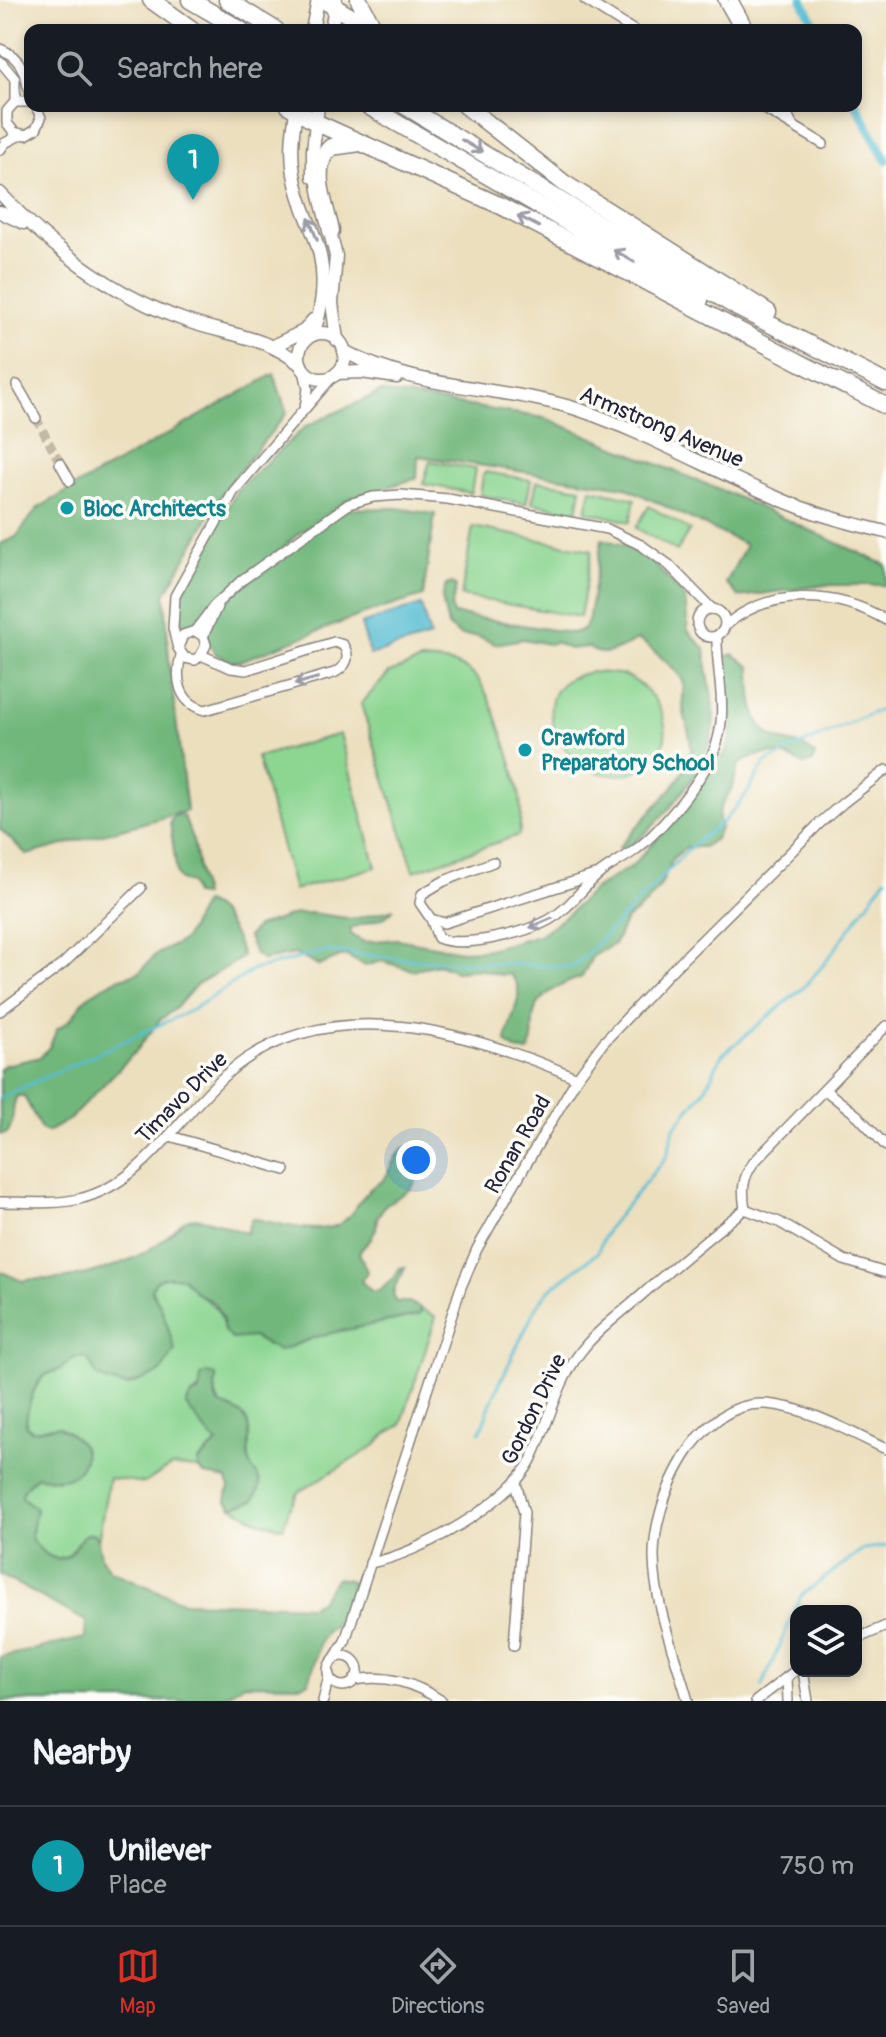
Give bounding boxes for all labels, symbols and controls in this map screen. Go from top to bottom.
search box [24,24,862,112]
icon: search [52,46,96,90]
text: Search here [116,50,263,87]
pin: 1 [167,134,219,200]
one-way arrow [460,138,483,154]
one-way arrow [516,212,540,228]
one-way arrow [305,217,319,242]
one-way arrow [613,248,636,264]
street label: Armstrong Avenue [576,380,748,474]
place label: Bloc Architects [83,495,226,523]
marker: Bloc Architects [58,499,76,517]
one-way arrow [294,674,320,689]
place label: Crawford Preparatory School [541,724,715,777]
marker: Crawford Preparatory School [516,741,534,759]
one-way arrow [529,916,554,931]
street label: Timavo Drive [130,1046,234,1150]
street label: Ronan Road [478,1090,557,1199]
your location [396,1140,436,1180]
street label: Gordon Drive [495,1349,573,1469]
map controls [790,1605,862,1677]
button: layers [790,1605,862,1677]
text: Nearby [32,1732,131,1775]
text: Unilever [108,1832,211,1869]
text: 1 [53,1850,63,1882]
text: 750 m [780,1850,854,1882]
text: Place [108,1869,167,1901]
tab: Map [116,1944,160,2020]
tab: Directions [391,1944,484,2020]
tab: Saved [716,1944,770,2020]

